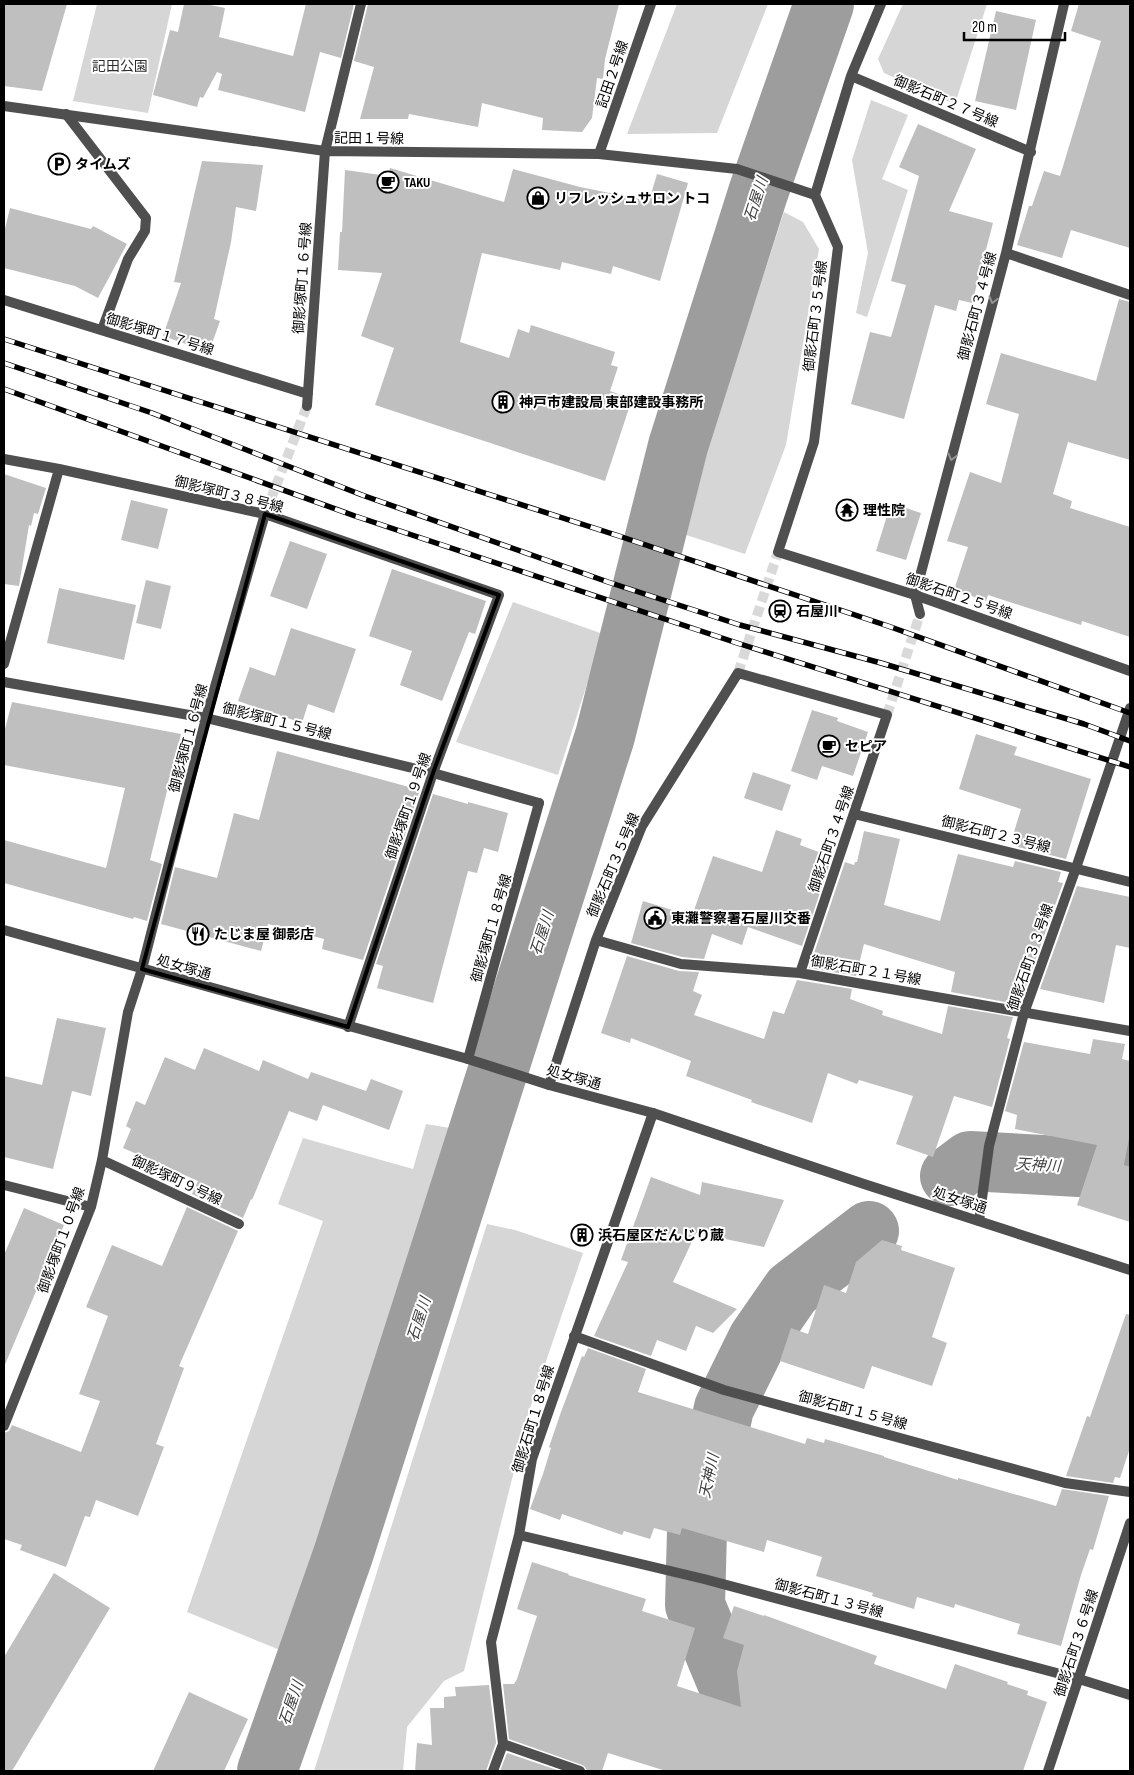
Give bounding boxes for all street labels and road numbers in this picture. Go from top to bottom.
street label: 記田２号線 [593,38,632,110]
street label: 御影石町２７号線 [891,72,1001,131]
street label: 記田１号線 [334,129,404,148]
street label: 御影塚町１６号線 [290,222,315,334]
street label: 御影石町３４号線 [955,250,1000,362]
street label: 御影石町３５号線 [800,259,831,373]
street label: 御影塚町１７号線 [104,310,216,359]
street label: 御影塚町３８号線 [172,473,285,516]
street label: 御影石町２５号線 [903,570,1015,623]
street label: 御影塚町１６号線 [166,682,211,794]
street label: 御影塚町１５号線 [220,700,333,743]
street label: 御影塚町１９号線 [382,750,435,862]
street label: 御影石町３４号線 [805,783,858,895]
street label: 御影石町３５号線 [584,810,643,920]
street label: 御影石町２３号線 [939,813,1052,856]
street label: 御影塚町１８号線 [468,872,515,984]
street label: 御影石町３３号線 [1004,901,1057,1013]
street label: 処女塚通 [155,952,213,983]
street label: 御影石町２１号線 [809,952,923,989]
street label: 処女塚通 [545,1062,603,1093]
street label: 御影塚町９号線 [129,1152,225,1209]
street label: 処女塚通 [931,1184,989,1217]
street label: 御影塚町１０号線 [34,1185,89,1296]
street label: 御影石町１８号線 [509,1363,558,1475]
street label: 御影石町１５号線 [797,1388,909,1433]
street label: 御影石町１３号線 [773,1576,885,1621]
street label: 御影石町３６号線 [1051,1587,1102,1699]

